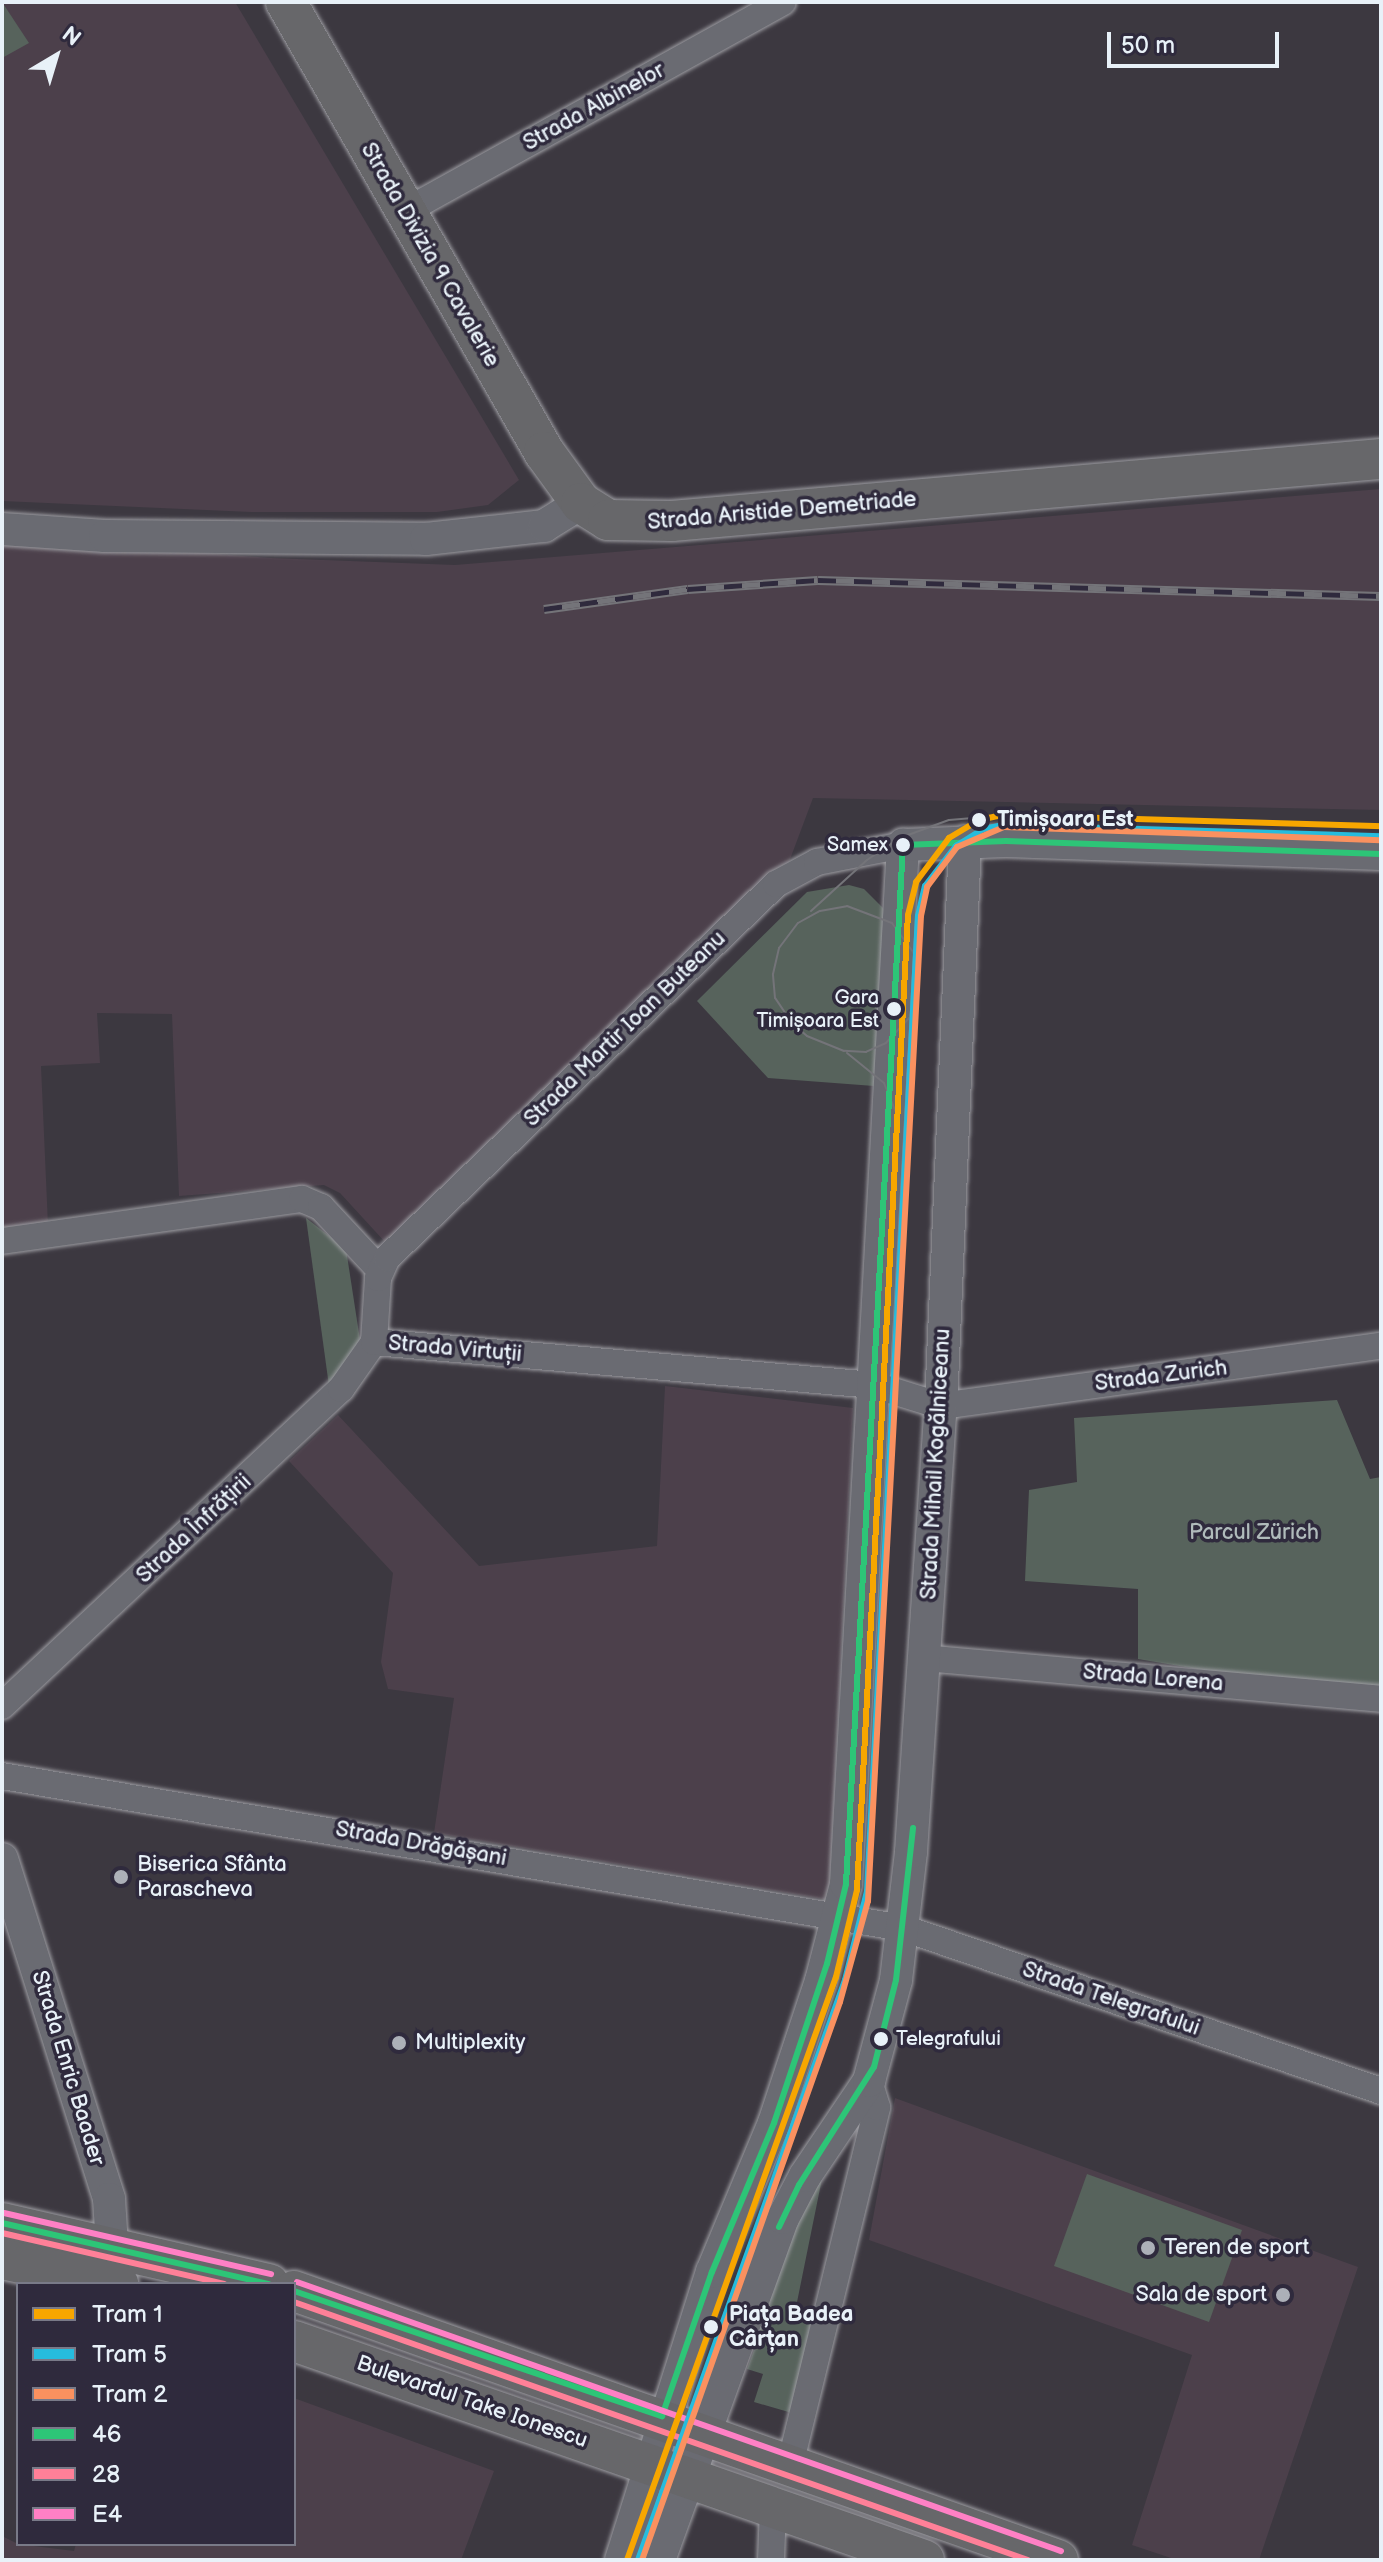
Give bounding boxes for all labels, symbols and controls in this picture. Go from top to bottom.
north arrow [16,16,96,96]
scale bar [1111,16,1283,66]
text: N [56,21,86,52]
text: 50 m [1121,31,1175,60]
street label: Strada Albinelor [519,57,669,157]
street label: Strada Divizia 9 Cavalerie [355,138,505,372]
street label: Strada Aristide Demetriade [646,486,918,536]
place label: Timișoara Est [997,807,1134,833]
marker: Timișoara Est [968,809,990,831]
place label: Samex [827,833,888,857]
marker: Samex [895,837,911,853]
street label: Strada Martir Ioan Buteanu [519,926,731,1132]
place label: Gara Timișoara Est [757,986,879,1033]
marker: Gara Timișoara Est [886,1001,902,1017]
street label: Strada Mihail Kogălniceanu [916,1328,956,1600]
street label: Strada Virtuții [387,1330,523,1368]
street label: Strada Zurich [1093,1355,1229,1397]
street label: Strada Înfrățirii [131,1469,257,1589]
park label: Parcul Zürich [1189,1520,1319,1546]
street label: Strada Lorena [1082,1659,1224,1697]
street label: Strada Drăgășani [333,1816,509,1872]
place label: Biserica Sfânta Parascheva [137,1851,287,1902]
marker: Biserica Sfânta Parascheva [112,1868,130,1886]
street label: Strada Telegrafului [1019,1956,1203,2042]
street label: Strada Enric Baader [26,1967,110,2169]
place label: Telegrafului [896,2027,1001,2051]
place label: Multiplexity [415,2030,525,2056]
marker: Telegrafului [873,2031,889,2047]
marker: Multiplexity [390,2034,408,2052]
place label: Teren de sport [1164,2235,1310,2261]
marker: Teren de sport [1139,2239,1157,2257]
legend [16,2282,296,2546]
place label: Sala de sport [1135,2282,1267,2308]
marker: Sala de sport [1274,2286,1292,2304]
text: Tram 1 [92,2300,163,2329]
place label: Piața Badea Cârțan [729,2301,853,2352]
marker: Piața Badea Cârțan [700,2316,722,2338]
text: Tram 5 [92,2340,167,2369]
street label: Bulevardul Take Ionescu [353,2350,591,2454]
text: Tram 2 [92,2380,167,2409]
text: 46 [92,2420,121,2449]
text: 28 [92,2460,120,2489]
text: E4 [92,2500,122,2529]

